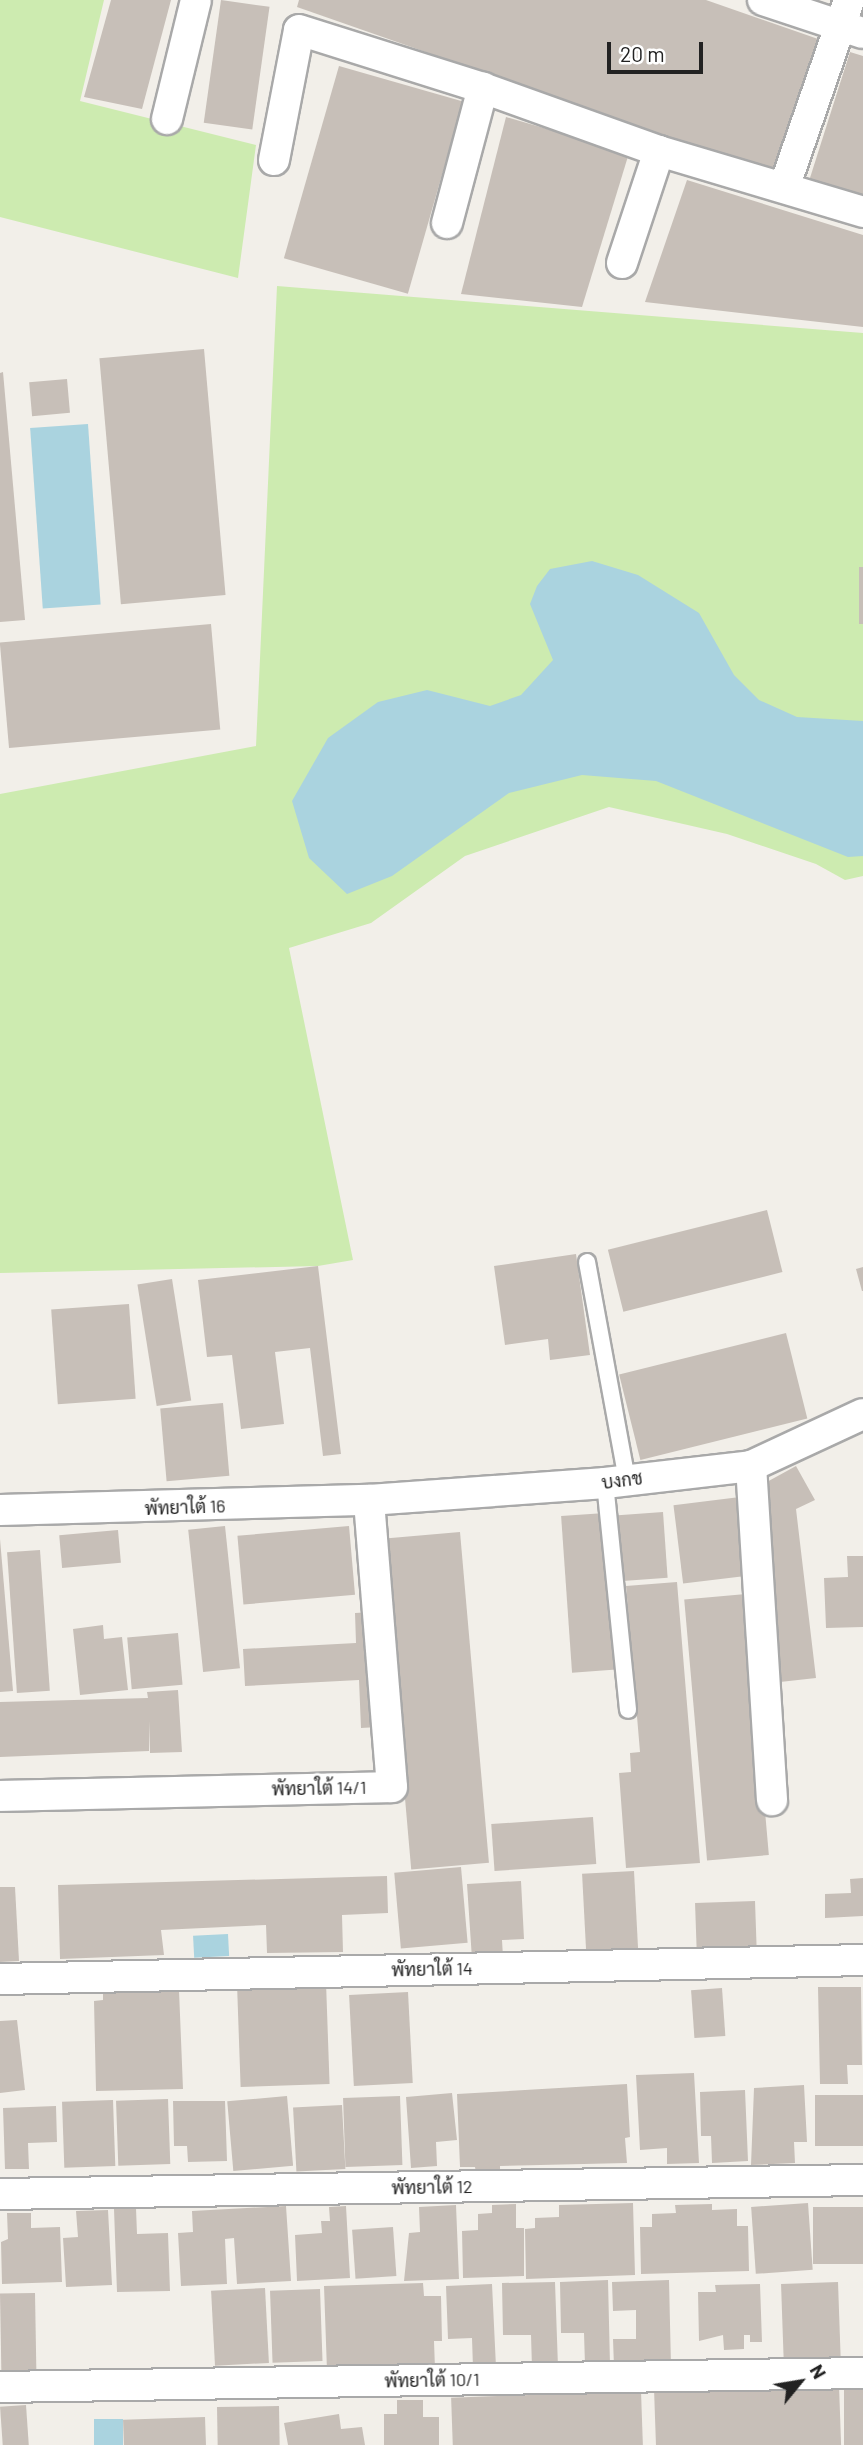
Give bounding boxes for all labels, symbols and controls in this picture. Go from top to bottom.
scale bar [611,28,707,72]
text: 20 m [620,41,665,66]
street label: บงกช [600,1467,644,1493]
street label: พัทยาใต้ 16 [144,1495,226,1519]
street label: พัทยาใต้ 14/1 [271,1776,367,1800]
street label: พัทยาใต้ 14 [391,1957,473,1981]
street label: พัทยาใต้ 12 [391,2175,473,2199]
north arrow [765,2347,835,2417]
text: N [805,2360,832,2382]
street label: พัทยาใต้ 10/1 [384,2368,480,2392]

